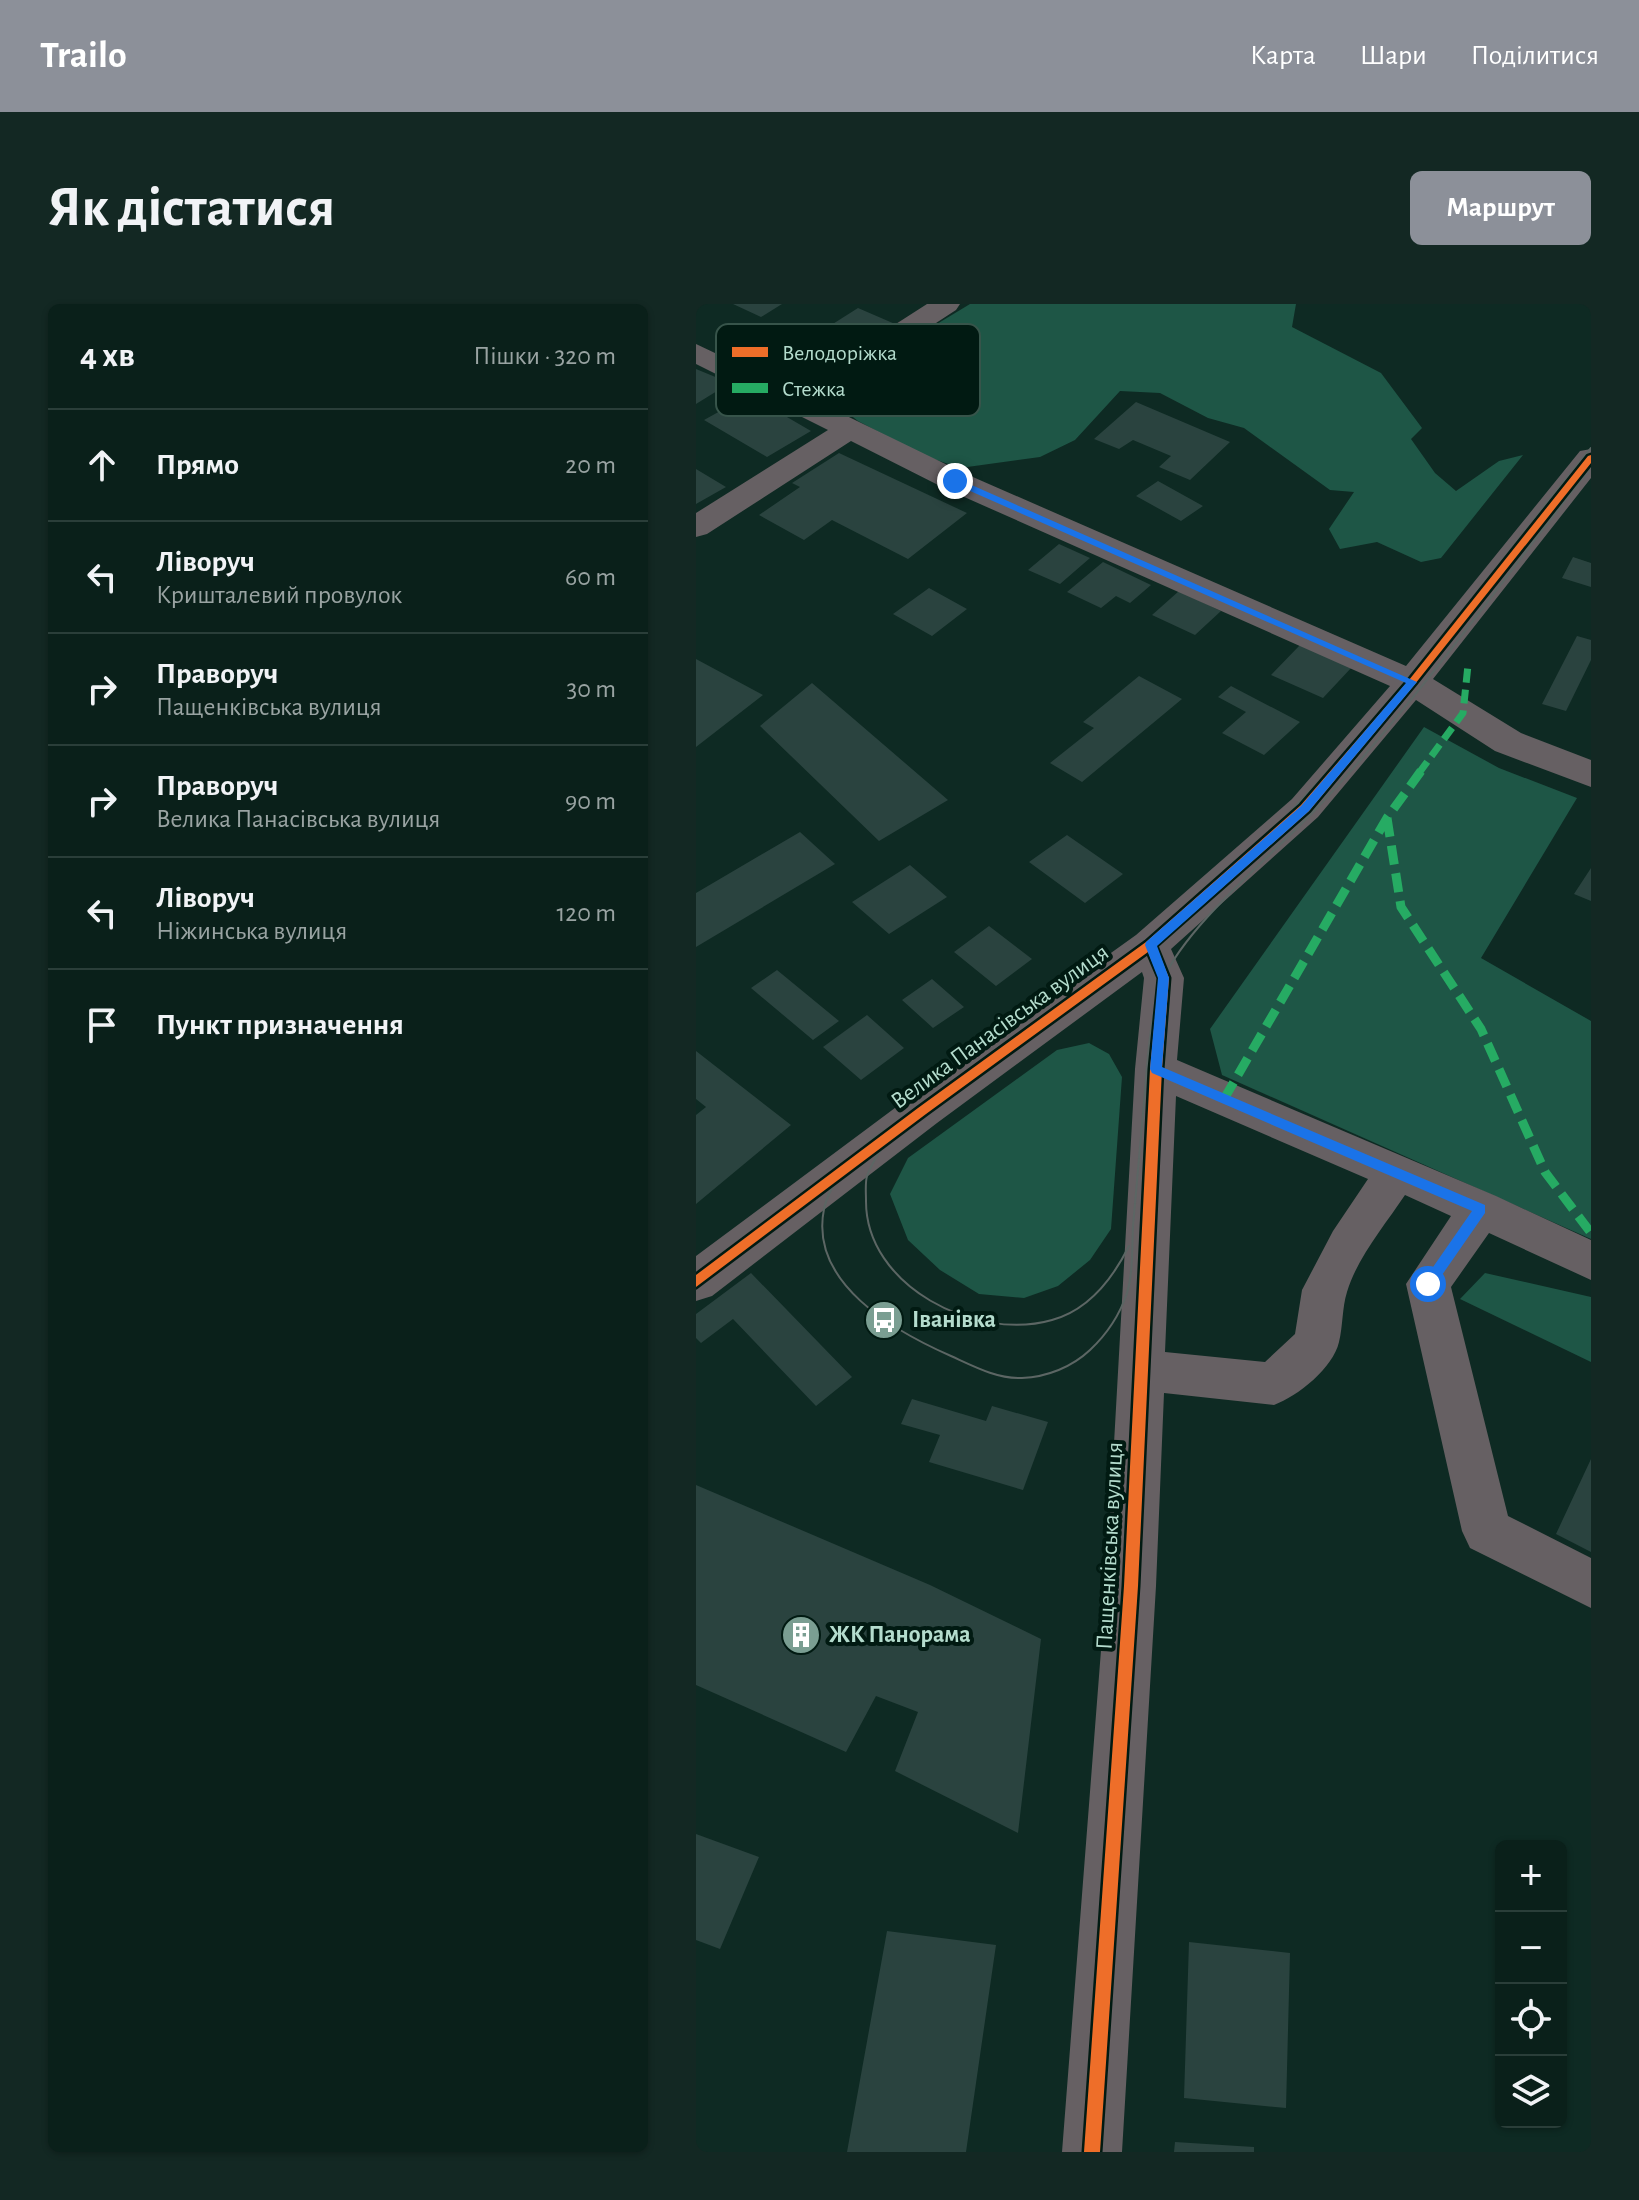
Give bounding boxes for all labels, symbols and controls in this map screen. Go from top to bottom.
text: Trailo [40,37,127,75]
text: Карта [1250,42,1316,70]
text: Шари [1360,42,1427,70]
text: Поділитися [1471,42,1599,70]
button: Маршрут [1410,171,1591,245]
text: Як дістатися [48,180,335,236]
legend [716,324,980,416]
text: 4 хв [80,339,135,373]
text: Велодоріжка [782,342,897,364]
text: Пішки · 320 m [473,343,616,369]
text: Стежка [782,378,846,400]
icon: ahead [80,443,124,487]
text: Прямо [156,450,239,480]
text: 20 m [565,452,616,478]
route end [937,463,973,499]
text: Ліворуч [156,547,255,577]
icon: left [80,555,124,599]
text: 60 m [565,564,616,590]
text: Кришталевий провулок [156,582,402,608]
text: Праворуч [156,659,278,689]
icon: right [80,667,124,711]
text: 30 m [566,676,616,702]
text: Пащенківська вулиця [156,694,382,720]
text: Праворуч [156,771,278,801]
icon: right [80,779,124,823]
text: 90 m [565,788,616,814]
text: Велика Панасівська вулиця [156,806,440,832]
text: Ліворуч [156,883,255,913]
icon: left [80,891,124,935]
text: 120 m [556,900,616,926]
text: Ніжинська вулиця [156,918,347,944]
street label: Велика Панасівська вулиця [887,940,1113,1114]
icon: arrive [80,1003,124,1047]
text: Пункт призначення [156,1010,404,1040]
route start [1410,1266,1446,1302]
bus stop icon: Іванівка [863,1299,905,1341]
place label: Іванівка [912,1308,996,1332]
street label: Пащенківська вулиця [1093,1441,1127,1651]
building icon: ЖК Панорама [780,1614,822,1656]
place label: ЖК Панорама [829,1623,971,1647]
map controls [1495,1840,1567,2128]
button: + [1495,1840,1567,1912]
button: − [1495,1912,1567,1984]
button: locate [1495,1984,1567,2056]
button: layers [1495,2056,1567,2128]

